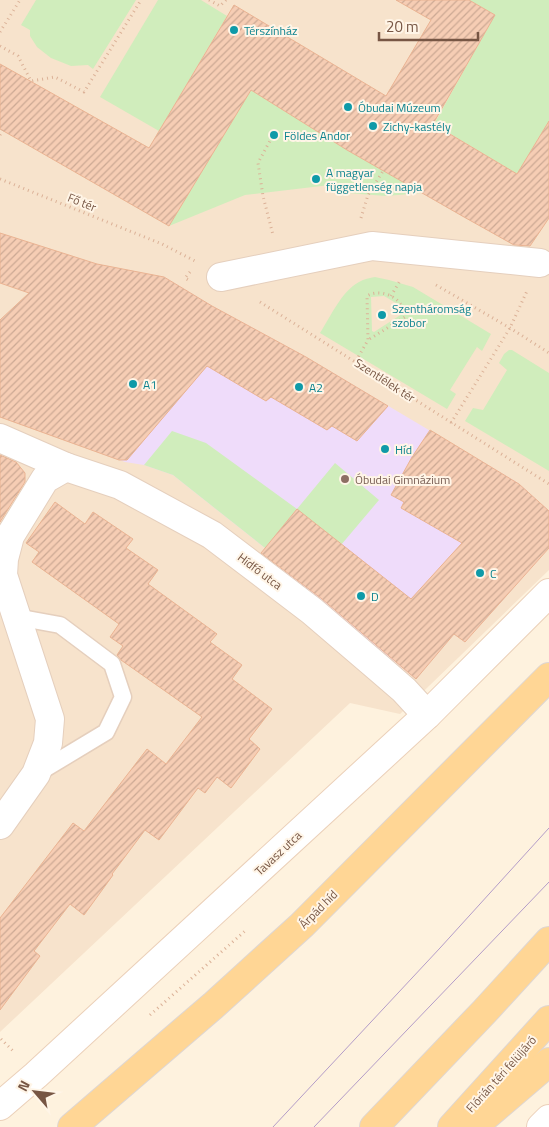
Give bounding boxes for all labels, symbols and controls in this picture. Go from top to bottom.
scale bar [379,10,478,42]
text: 20 m [386,15,419,38]
place label: Térszínház [244,21,297,40]
marker: Térszínház [228,24,240,36]
place label: Óbudai Múzeum [358,98,441,117]
marker: Óbudai Múzeum [342,101,354,113]
place label: Zichy-kastély [383,117,451,136]
marker: Zichy-kastély [367,120,379,132]
place label: Földes Andor [284,126,350,145]
marker: Földes Andor [268,129,280,141]
place label: A magyar függetlenség napja [326,163,422,196]
marker: A magyar függetlenség napja [310,173,322,185]
street label: Fő tér [65,188,99,216]
place label: Szentháromság szobor [392,299,471,332]
marker: Szentháromság szobor [376,309,388,321]
street label: Szentlélek tér [351,353,419,407]
place label: A1 [143,375,157,394]
marker: A1 [127,378,139,390]
place label: A2 [309,378,323,397]
marker: A2 [293,381,305,393]
place label: Híd [395,440,412,459]
marker: Híd [379,443,391,455]
place label: Óbudai Gimnázium [355,470,450,489]
marker: Óbudai Gimnázium [339,473,351,485]
street label: Hídfő utca [234,548,286,594]
place label: C [490,564,497,583]
marker: C [474,567,486,579]
place label: D [371,587,379,606]
marker: D [355,590,367,602]
street label: Tavasz utca [250,826,306,880]
street label: Árpád híd [294,885,342,933]
street label: Flórián téri felüljáró [461,1031,541,1117]
north arrow [10,1067,60,1117]
text: N [12,1076,35,1095]

